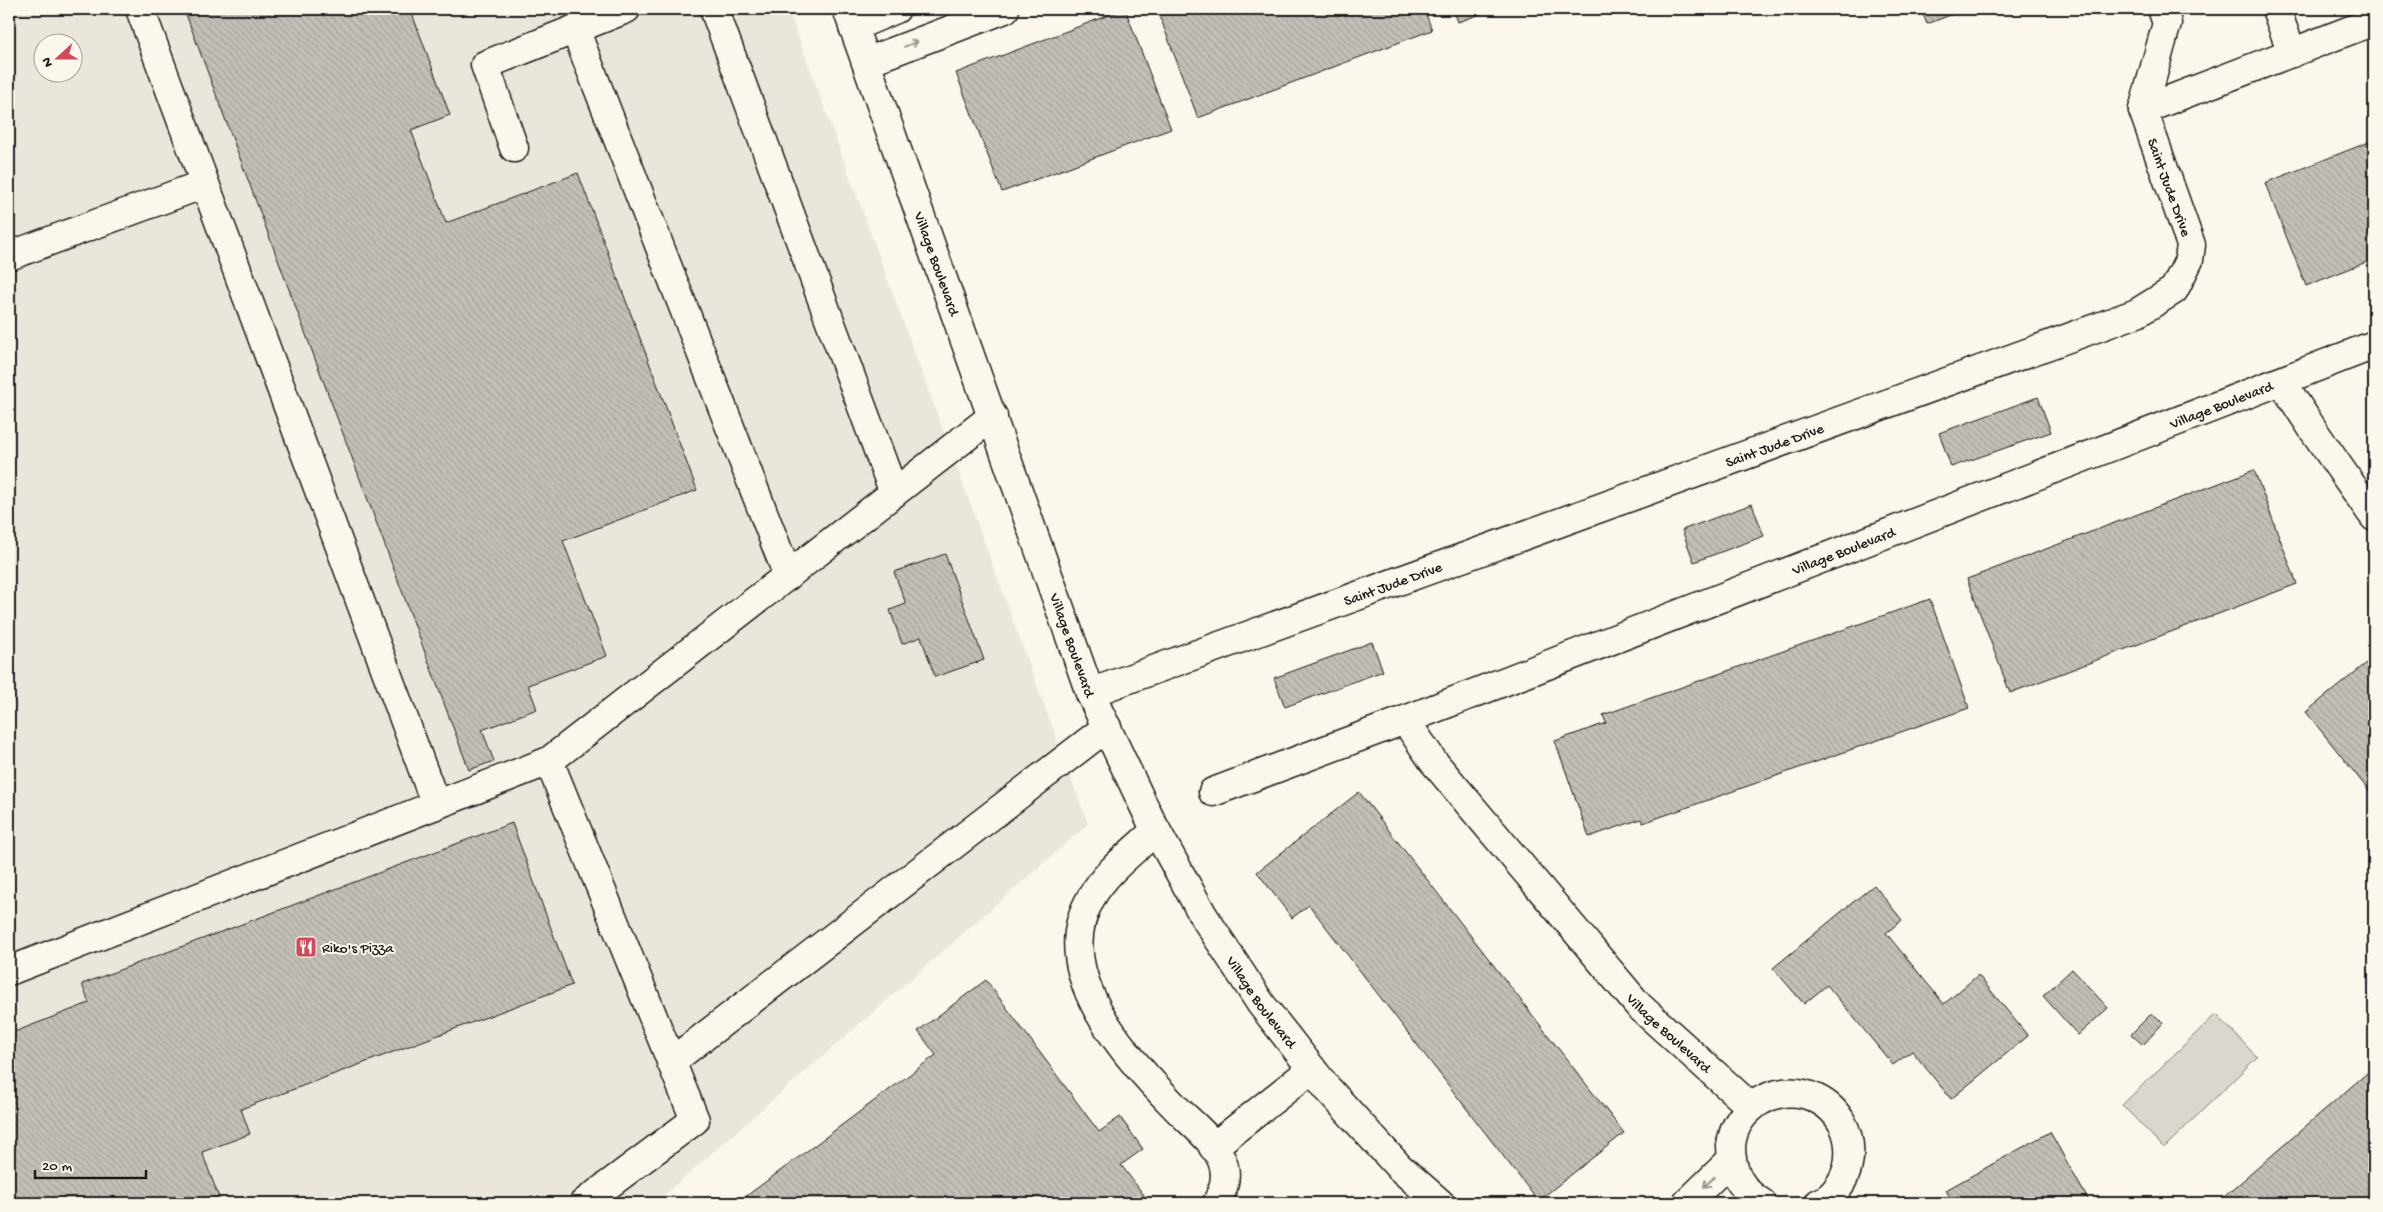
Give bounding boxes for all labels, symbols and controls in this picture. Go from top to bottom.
north arrow [32,32,82,82]
one-way arrow [903,39,918,48]
text: N [39,54,58,69]
street label: Saint Jude Drive [2142,136,2194,239]
street label: Village Boulevard [908,209,963,320]
street label: Village Boulevard [2167,378,2277,435]
street label: Saint Jude Drive [1723,420,1827,473]
street label: Village Boulevard [1789,524,1899,581]
street label: Saint Jude Drive [1342,559,1445,611]
street label: Village Boulevard [1044,590,1098,701]
restaurant icon: Riko's Pizza [294,935,318,959]
place label: Riko's Pizza [322,940,394,958]
street label: Village Boulevard [1221,953,1300,1054]
street label: Village Boulevard [1621,990,1715,1078]
scale bar [35,1147,146,1179]
text: 20 m [42,1158,72,1176]
one-way arrow [1703,1176,1715,1188]

